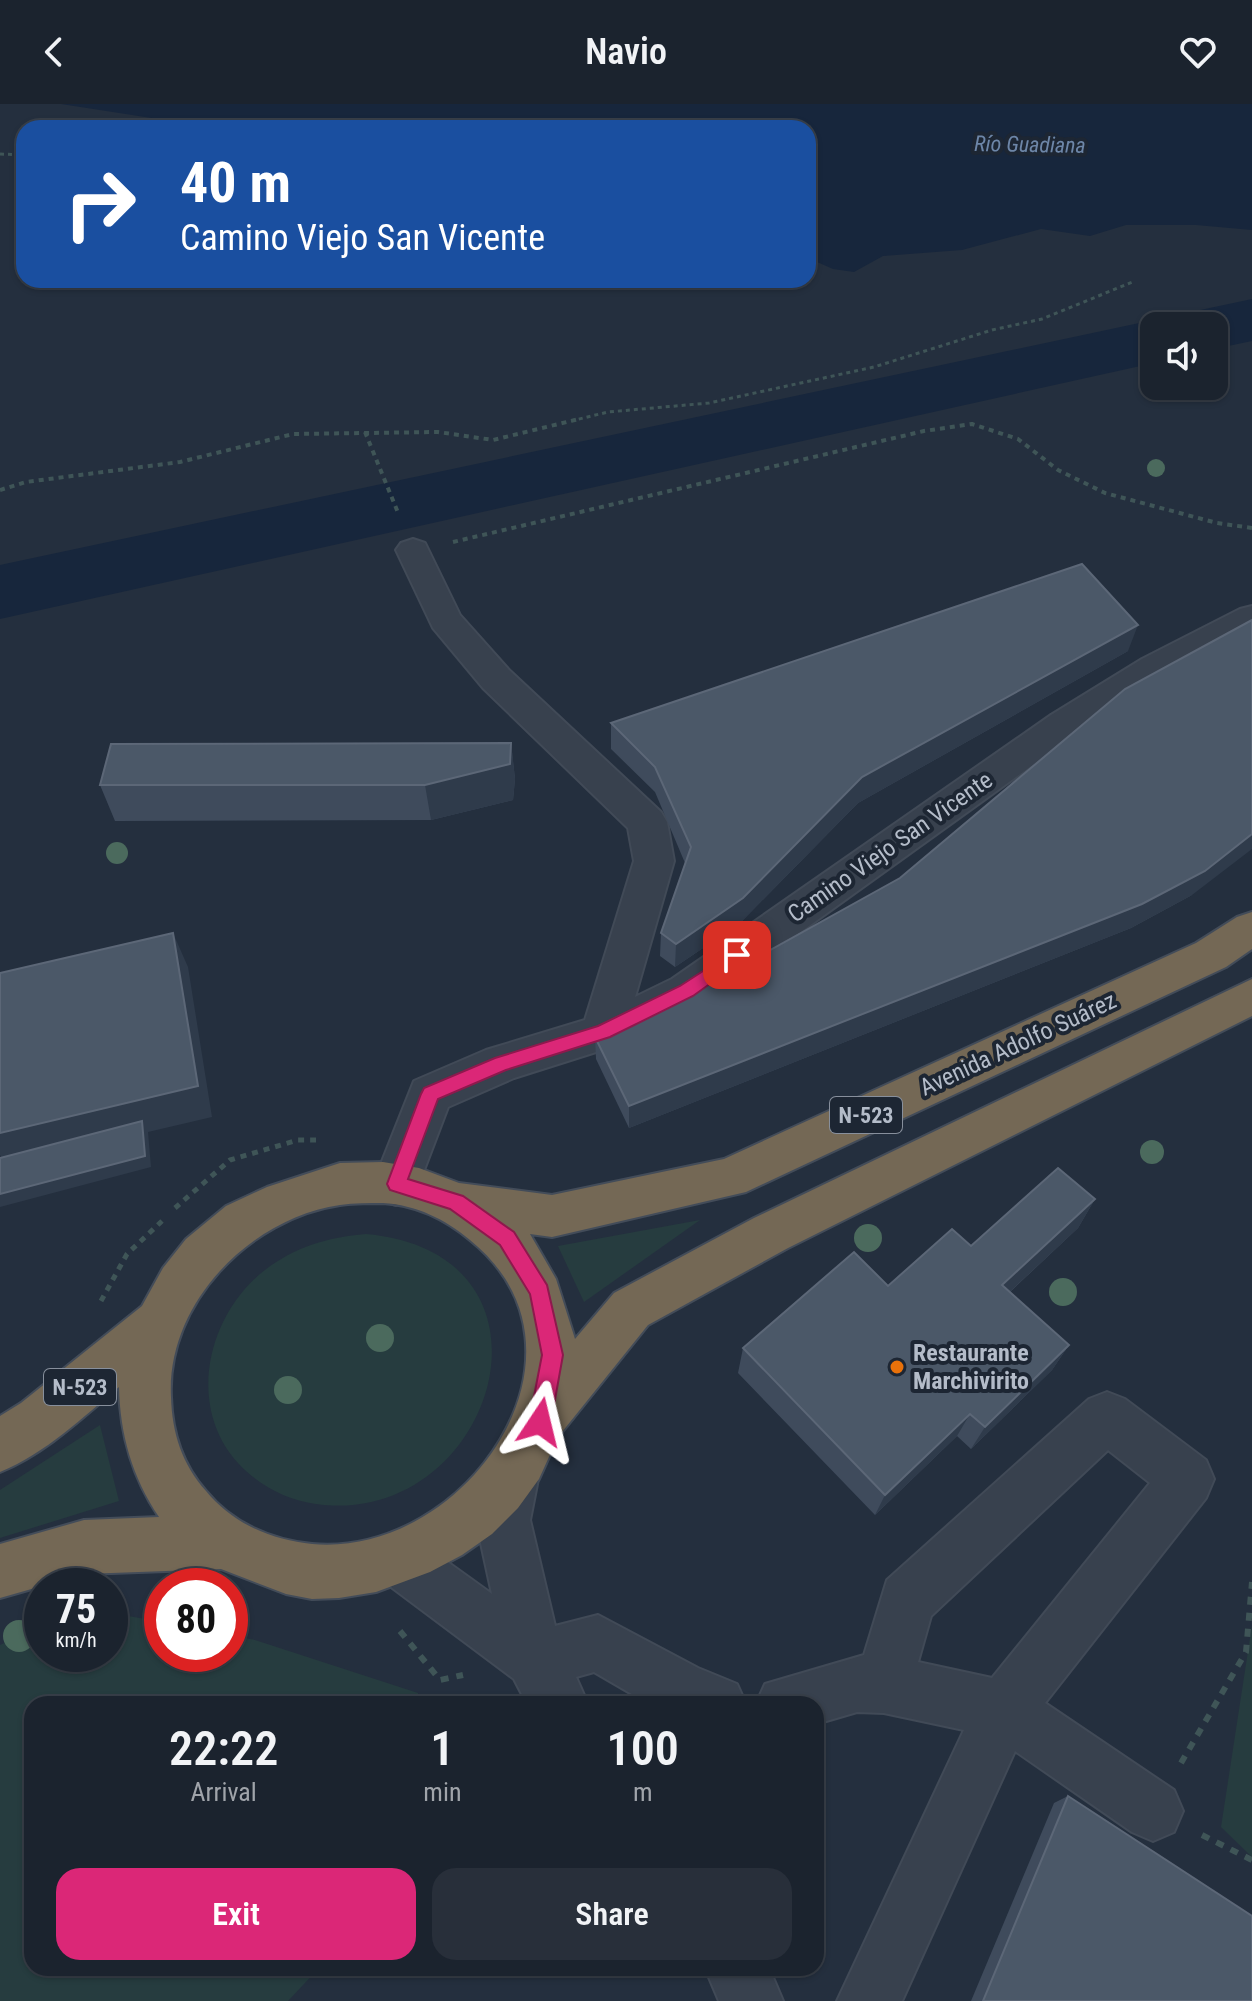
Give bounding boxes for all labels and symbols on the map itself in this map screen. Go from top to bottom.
water label: Río Guadiana [974,131,1086,158]
street label: Camino Viejo San Vicente [782,766,998,928]
pin [703,921,771,989]
street label: Avenida Adolfo Suárez [915,986,1121,1102]
road number: N-523 [830,1097,902,1133]
place label: Restaurante Marchivirito [913,1339,1029,1395]
marker: Restaurante Marchivirito [888,1358,906,1376]
road number: N-523 [44,1369,116,1405]
position arrow [498,1380,582,1464]
speed limit sign: 80 [144,1568,248,1672]

